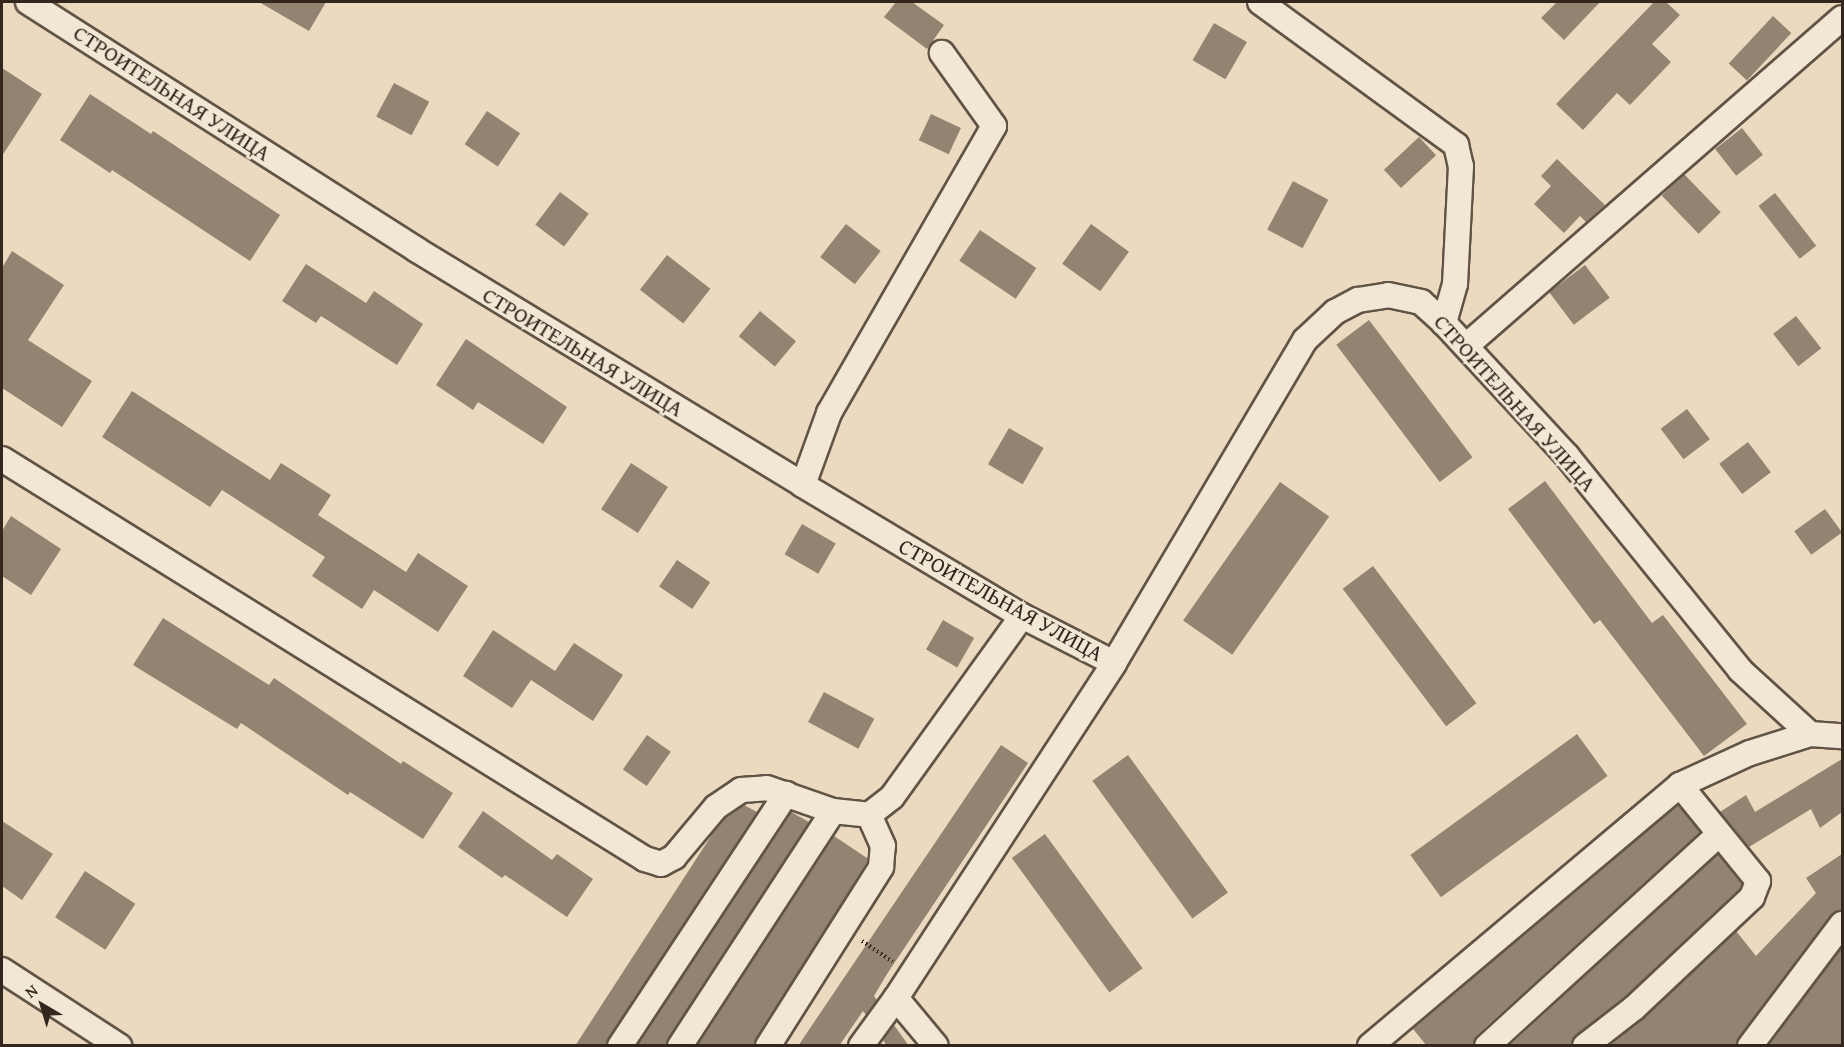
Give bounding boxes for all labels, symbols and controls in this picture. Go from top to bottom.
street label: СТРОИТЕЛЬНАЯ УЛИЦА [69,19,275,167]
street label: СТРОИТЕЛЬНАЯ УЛИЦА [478,282,688,422]
street label: СТРОИТЕЛЬНАЯ УЛИЦА [1428,309,1602,497]
street label: СТРОИТЕЛЬНАЯ УЛИЦА [894,533,1108,667]
north arrow [12,975,72,1035]
text: N [19,978,43,1004]

